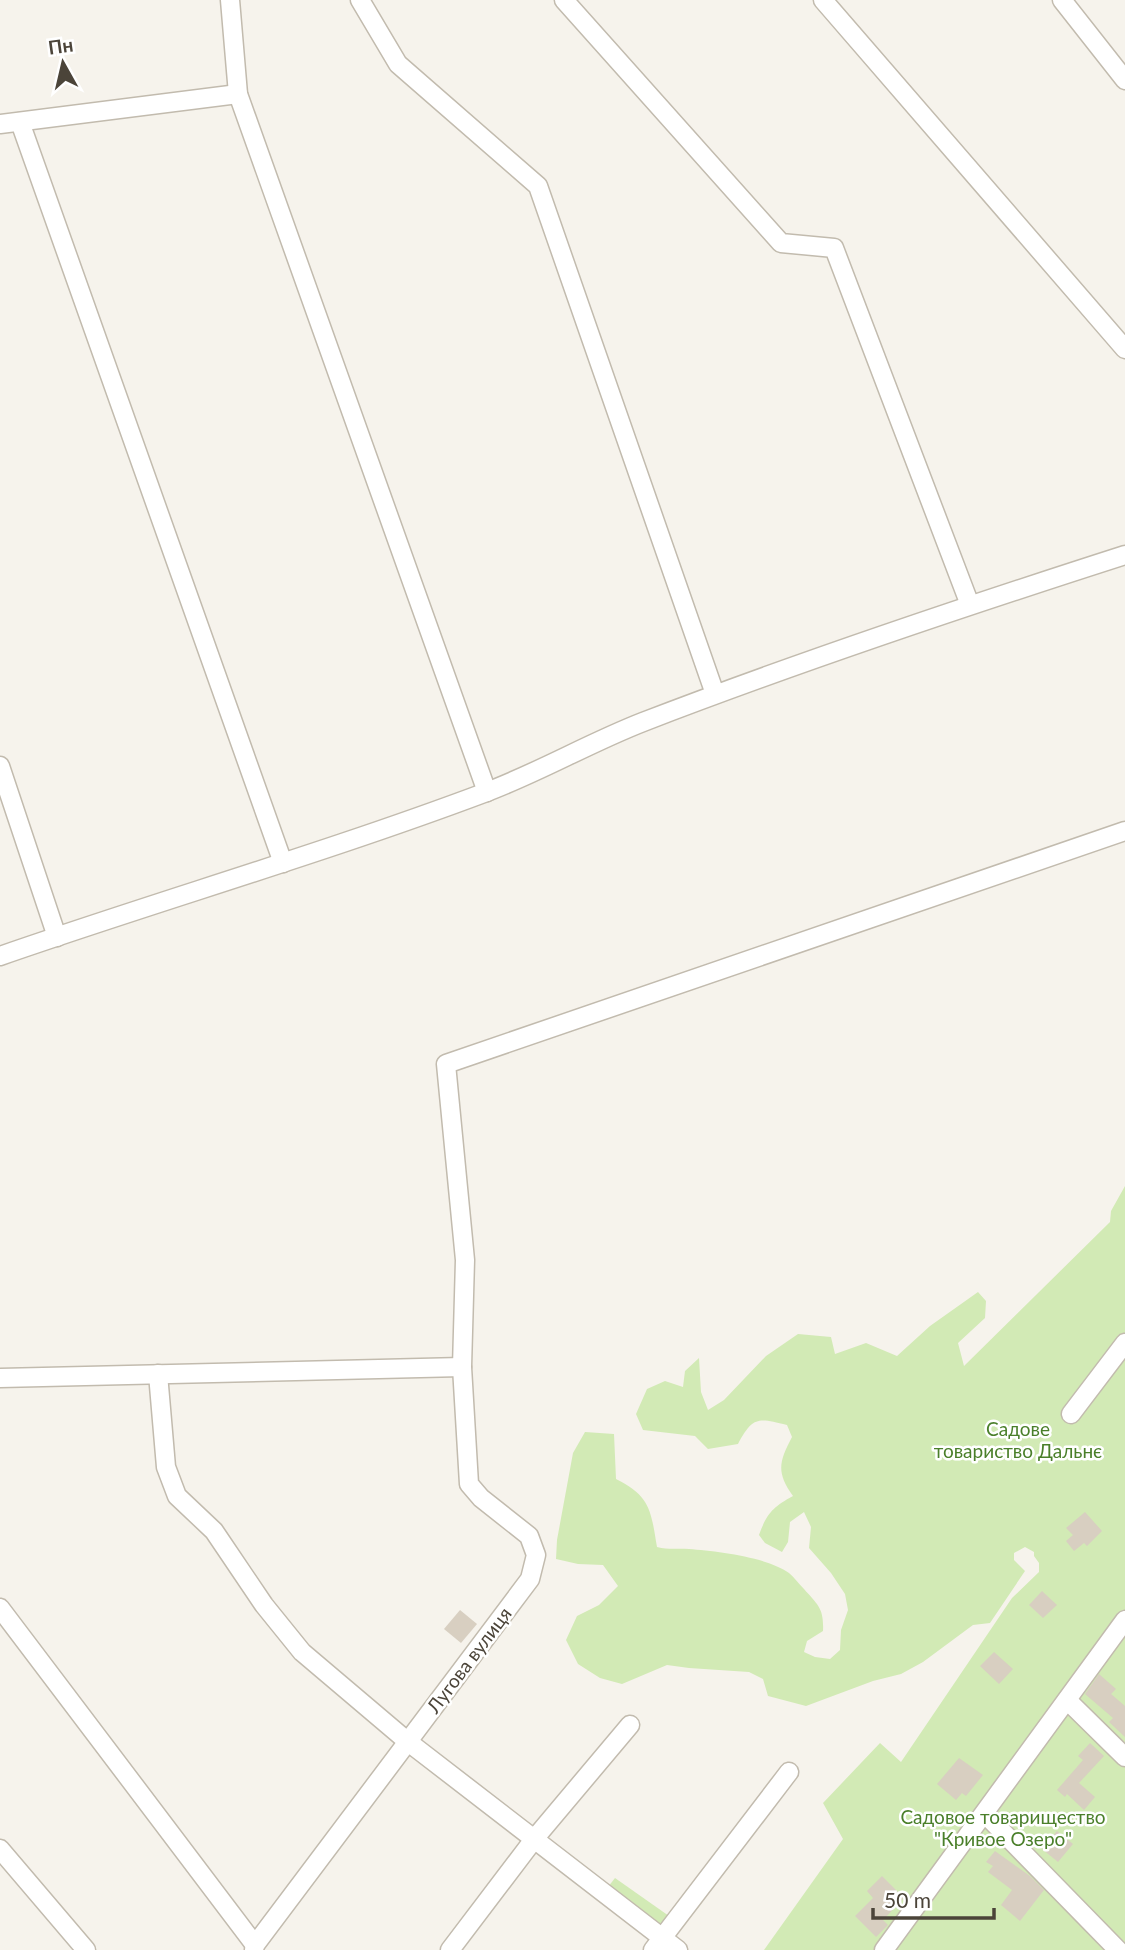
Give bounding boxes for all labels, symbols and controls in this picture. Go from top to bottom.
north arrow [28,28,98,98]
text: Пн [47,33,74,59]
park label: Садове товариство Дальнє [934,1417,1102,1462]
street label: Лугова вулиця [421,1602,516,1718]
park label: Садовое товарищество "Кривое Озеро" [900,1805,1106,1850]
scale bar [873,1876,994,1920]
text: 50 m [884,1887,931,1912]

